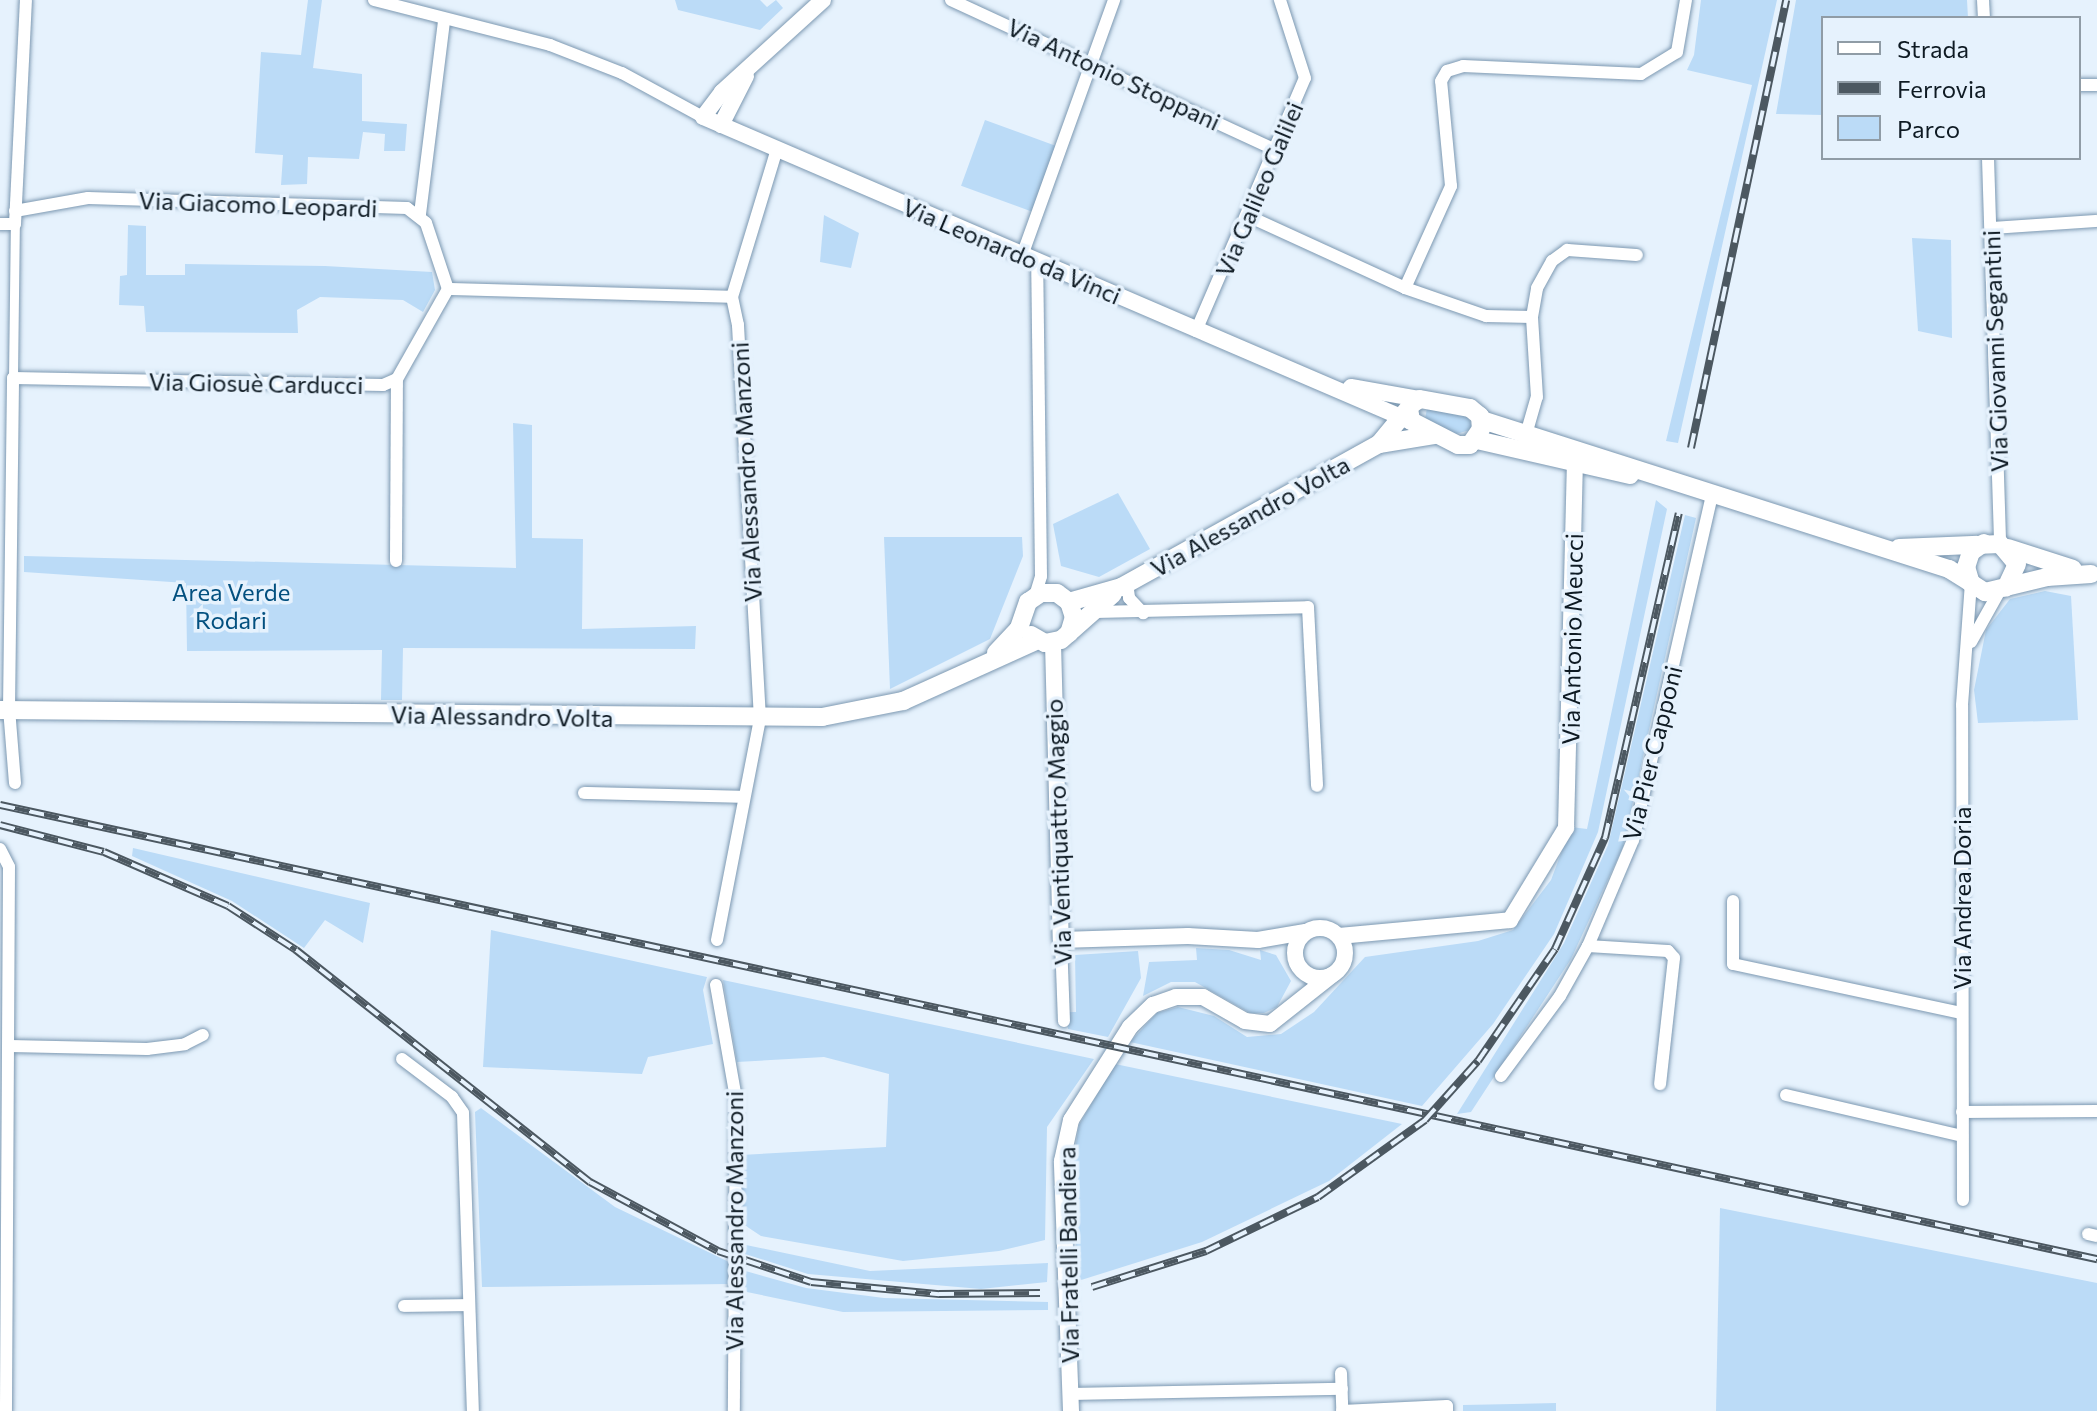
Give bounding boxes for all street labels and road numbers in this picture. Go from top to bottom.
street label: Via Antonio Stoppani [1003,12,1225,136]
street label: Via Galileo Galilei [1209,97,1309,281]
street label: Via Giacomo Leopardi [138,185,378,223]
street label: Via Leonardo da Vinci [899,192,1125,310]
street label: Via Giovanni Segantini [1976,229,2014,473]
street label: Via Alessandro Manzoni [725,341,767,603]
street label: Via Giosuè Carducci [148,367,364,399]
street label: Via Alessandro Volta [1146,449,1354,583]
street label: Via Antonio Meucci [1556,533,1588,745]
street label: Via Pier Capponi [1616,662,1688,844]
street label: Via Ventiquattro Maggio [1039,698,1077,966]
street label: Via Alessandro Volta [390,700,614,732]
street label: Via Andrea Doria [1948,806,1976,990]
street label: Via Alessandro Manzoni [720,1091,748,1351]
street label: Via Fratelli Bandiera [1052,1146,1084,1364]

